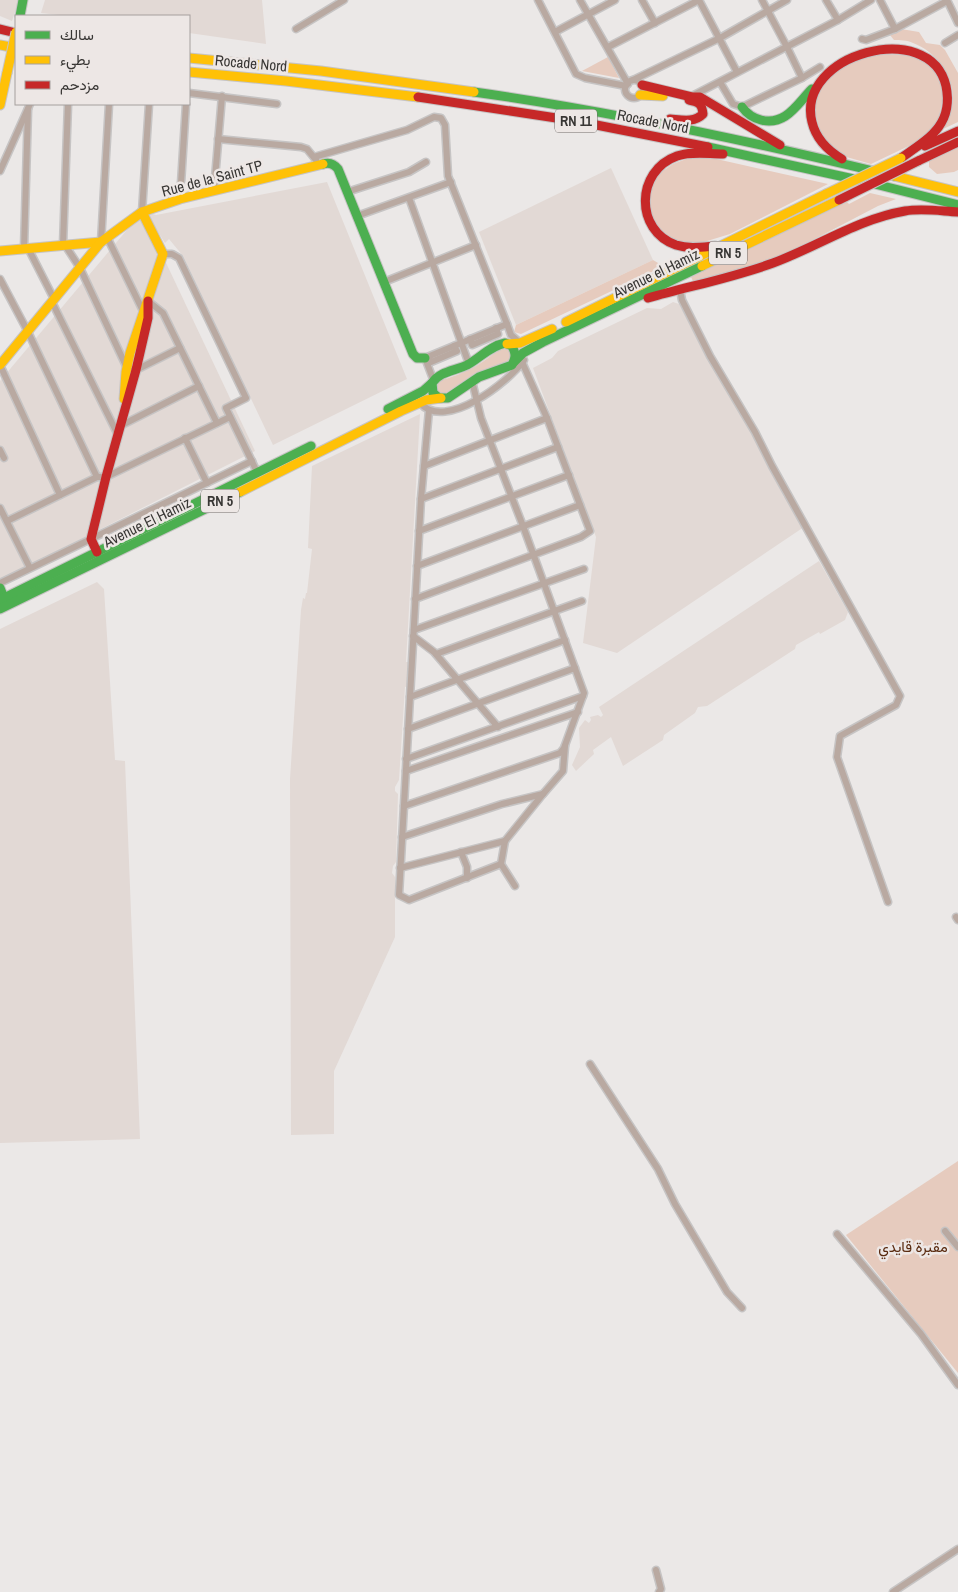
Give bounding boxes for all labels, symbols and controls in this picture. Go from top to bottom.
legend [15,15,190,105]
text: سالك [60,24,94,45]
text: بطيء [60,49,90,73]
street label: Rocade Nord [214,49,288,77]
text: مزدحم [60,74,99,95]
street label: Rocade Nord [615,104,691,138]
road number: RN 11 [555,110,597,132]
street label: Rue de la Saint TP [159,154,265,202]
road number: RN 5 [709,242,747,264]
street label: Avenue el Hamiz [609,243,703,303]
road number: RN 5 [201,490,239,512]
street label: Avenue El Hamiz [99,492,194,553]
park label: مقبرة قايدي [878,1236,948,1260]

